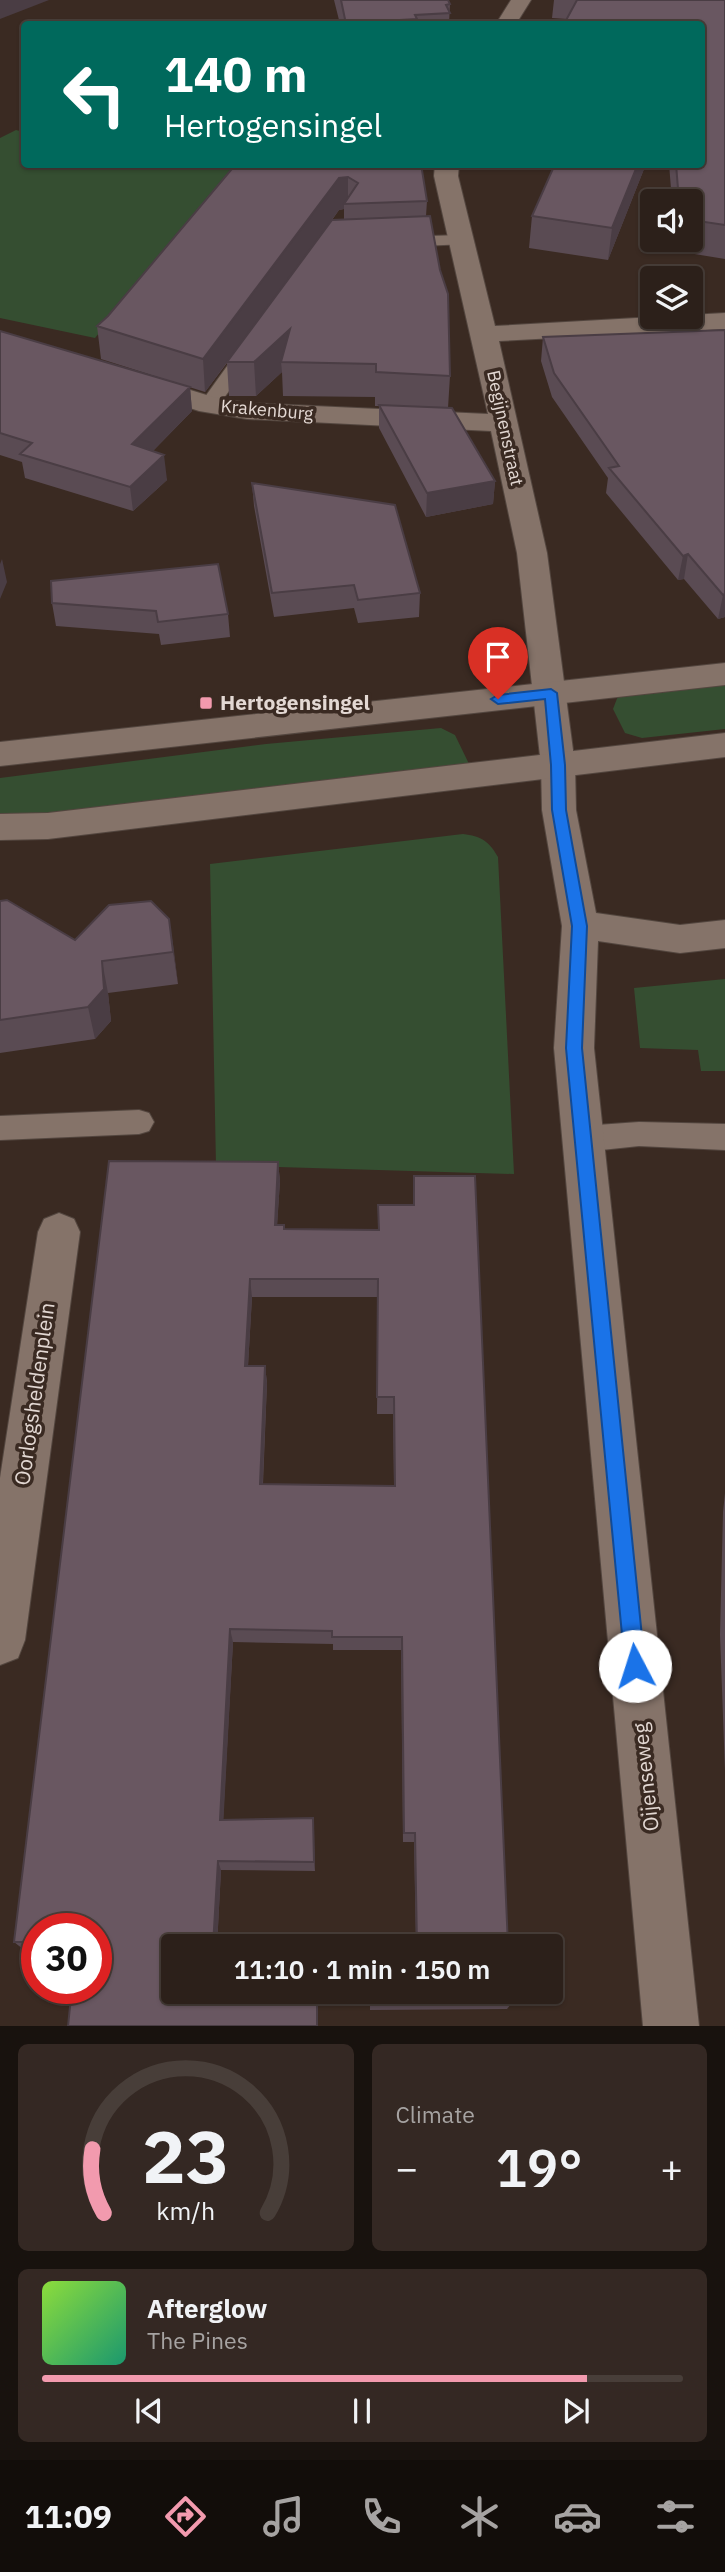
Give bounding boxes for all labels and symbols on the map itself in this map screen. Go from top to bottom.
street label: Begijnenstraat [482,368,529,488]
street label: Krakenburg [220,394,315,425]
pin [468,627,528,699]
place label: Hertogensingel [220,688,370,716]
marker: Hertogensingel [198,695,214,711]
street label: Oorlogsheldenplein [7,1301,61,1487]
position arrow [598,1629,672,1703]
street label: Oijenseweg [625,1721,665,1833]
speed limit sign: 30 [21,1913,112,2004]

